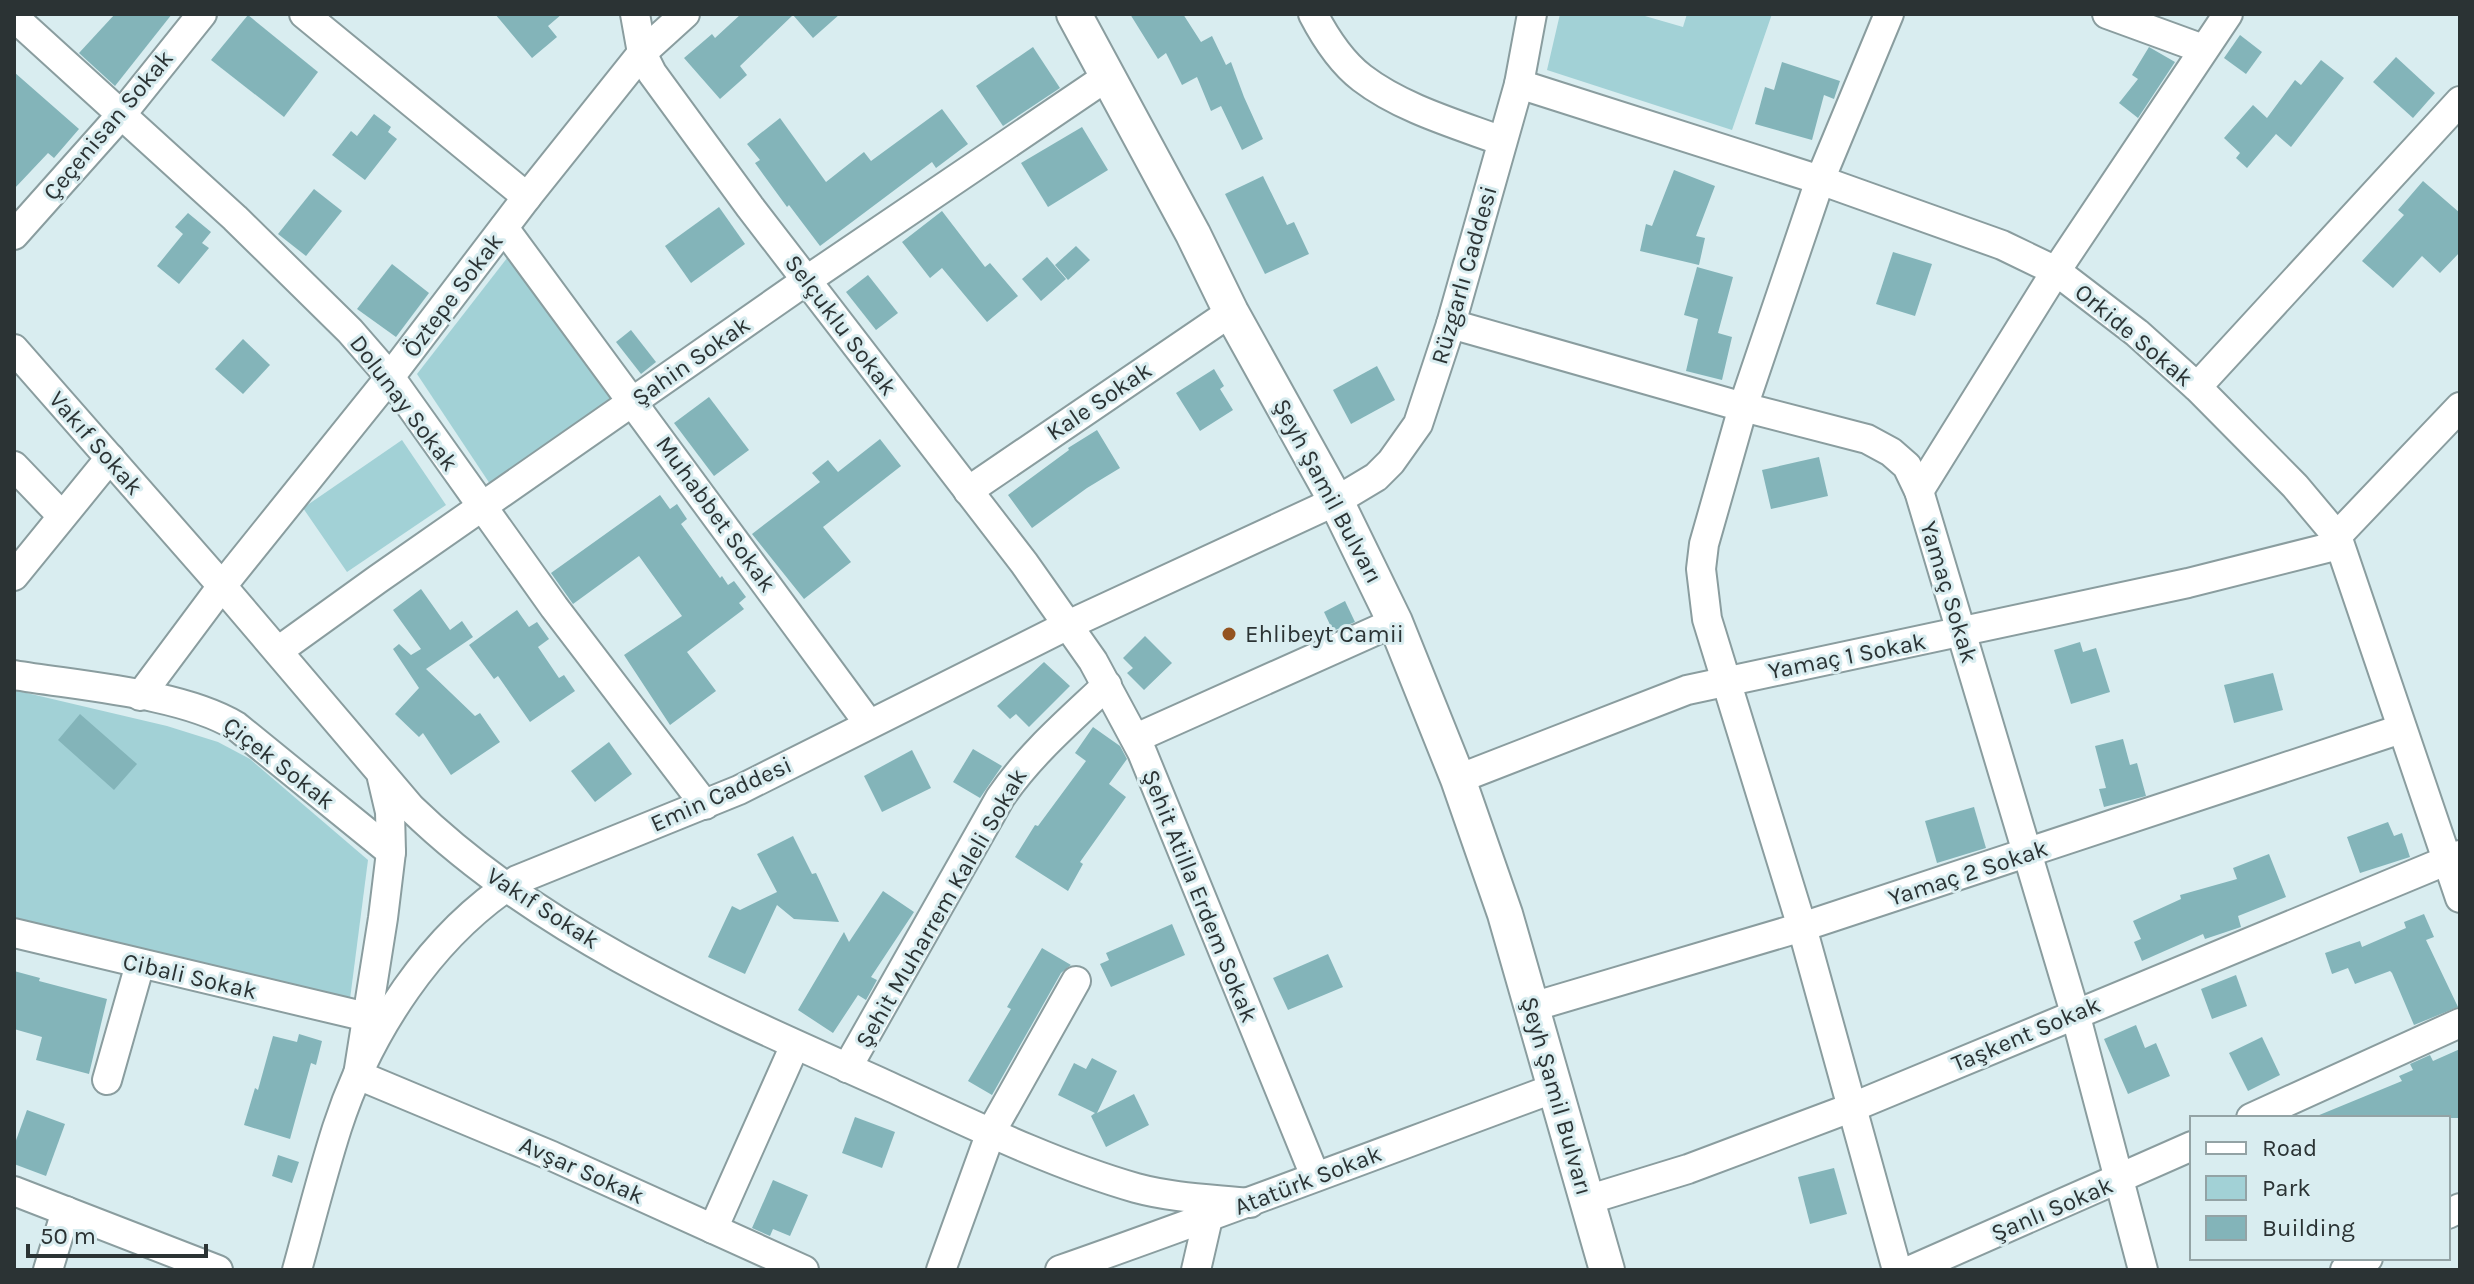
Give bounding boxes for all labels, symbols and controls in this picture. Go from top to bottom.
street label: Çeçenisan Sokak [37,44,179,206]
street label: Rüzgarlı Caddesi [1425,183,1503,367]
street label: Öztepe Sokak [397,227,509,363]
street label: Selçuklu Sokak [779,249,903,401]
street label: Orkide Sokak [2069,278,2199,392]
street label: Şahin Sokak [627,310,755,412]
street label: Dolunay Sokak [344,330,464,476]
street label: Kale Sokak [1041,356,1157,446]
street label: Vakıf Sokak [43,385,149,501]
street label: Şeyh Şamil Bulvarı [1267,394,1389,588]
street label: Muhabbet Sokak [650,431,782,597]
street label: Yamaç Sokak [1914,518,1984,666]
place label: Ehlibeyt Camii [1245,620,1404,648]
marker: Ehlibeyt Camii [1220,625,1238,643]
street label: Yamaç 1 Sokak [1766,627,1928,685]
street label: Çiçek Sokak [218,711,340,815]
street label: Emin Caddesi [646,750,796,838]
street label: Şehit Muharrem Kaleli Sokak [849,763,1033,1053]
street label: Şehit Atilla Erdem Sokak [1136,765,1264,1027]
street label: Yamaç 2 Sokak [1885,834,2051,912]
street label: Vakıf Sokak [482,861,604,955]
street label: Cibali Sokak [120,947,260,1005]
street label: Taşkent Sokak [1947,990,2105,1078]
street label: Şeyh Şamil Bulvarı [1515,994,1599,1198]
legend [2190,1116,2450,1260]
street label: Avşar Sokak [515,1130,649,1210]
text: Road [2262,1134,2317,1162]
street label: Atatürk Sokak [1230,1139,1386,1221]
street label: Şanlı Sokak [1987,1171,2117,1247]
text: Park [2262,1174,2311,1202]
scale bar [28,1208,206,1258]
text: Building [2262,1214,2355,1242]
text: 50 m [40,1222,96,1250]

